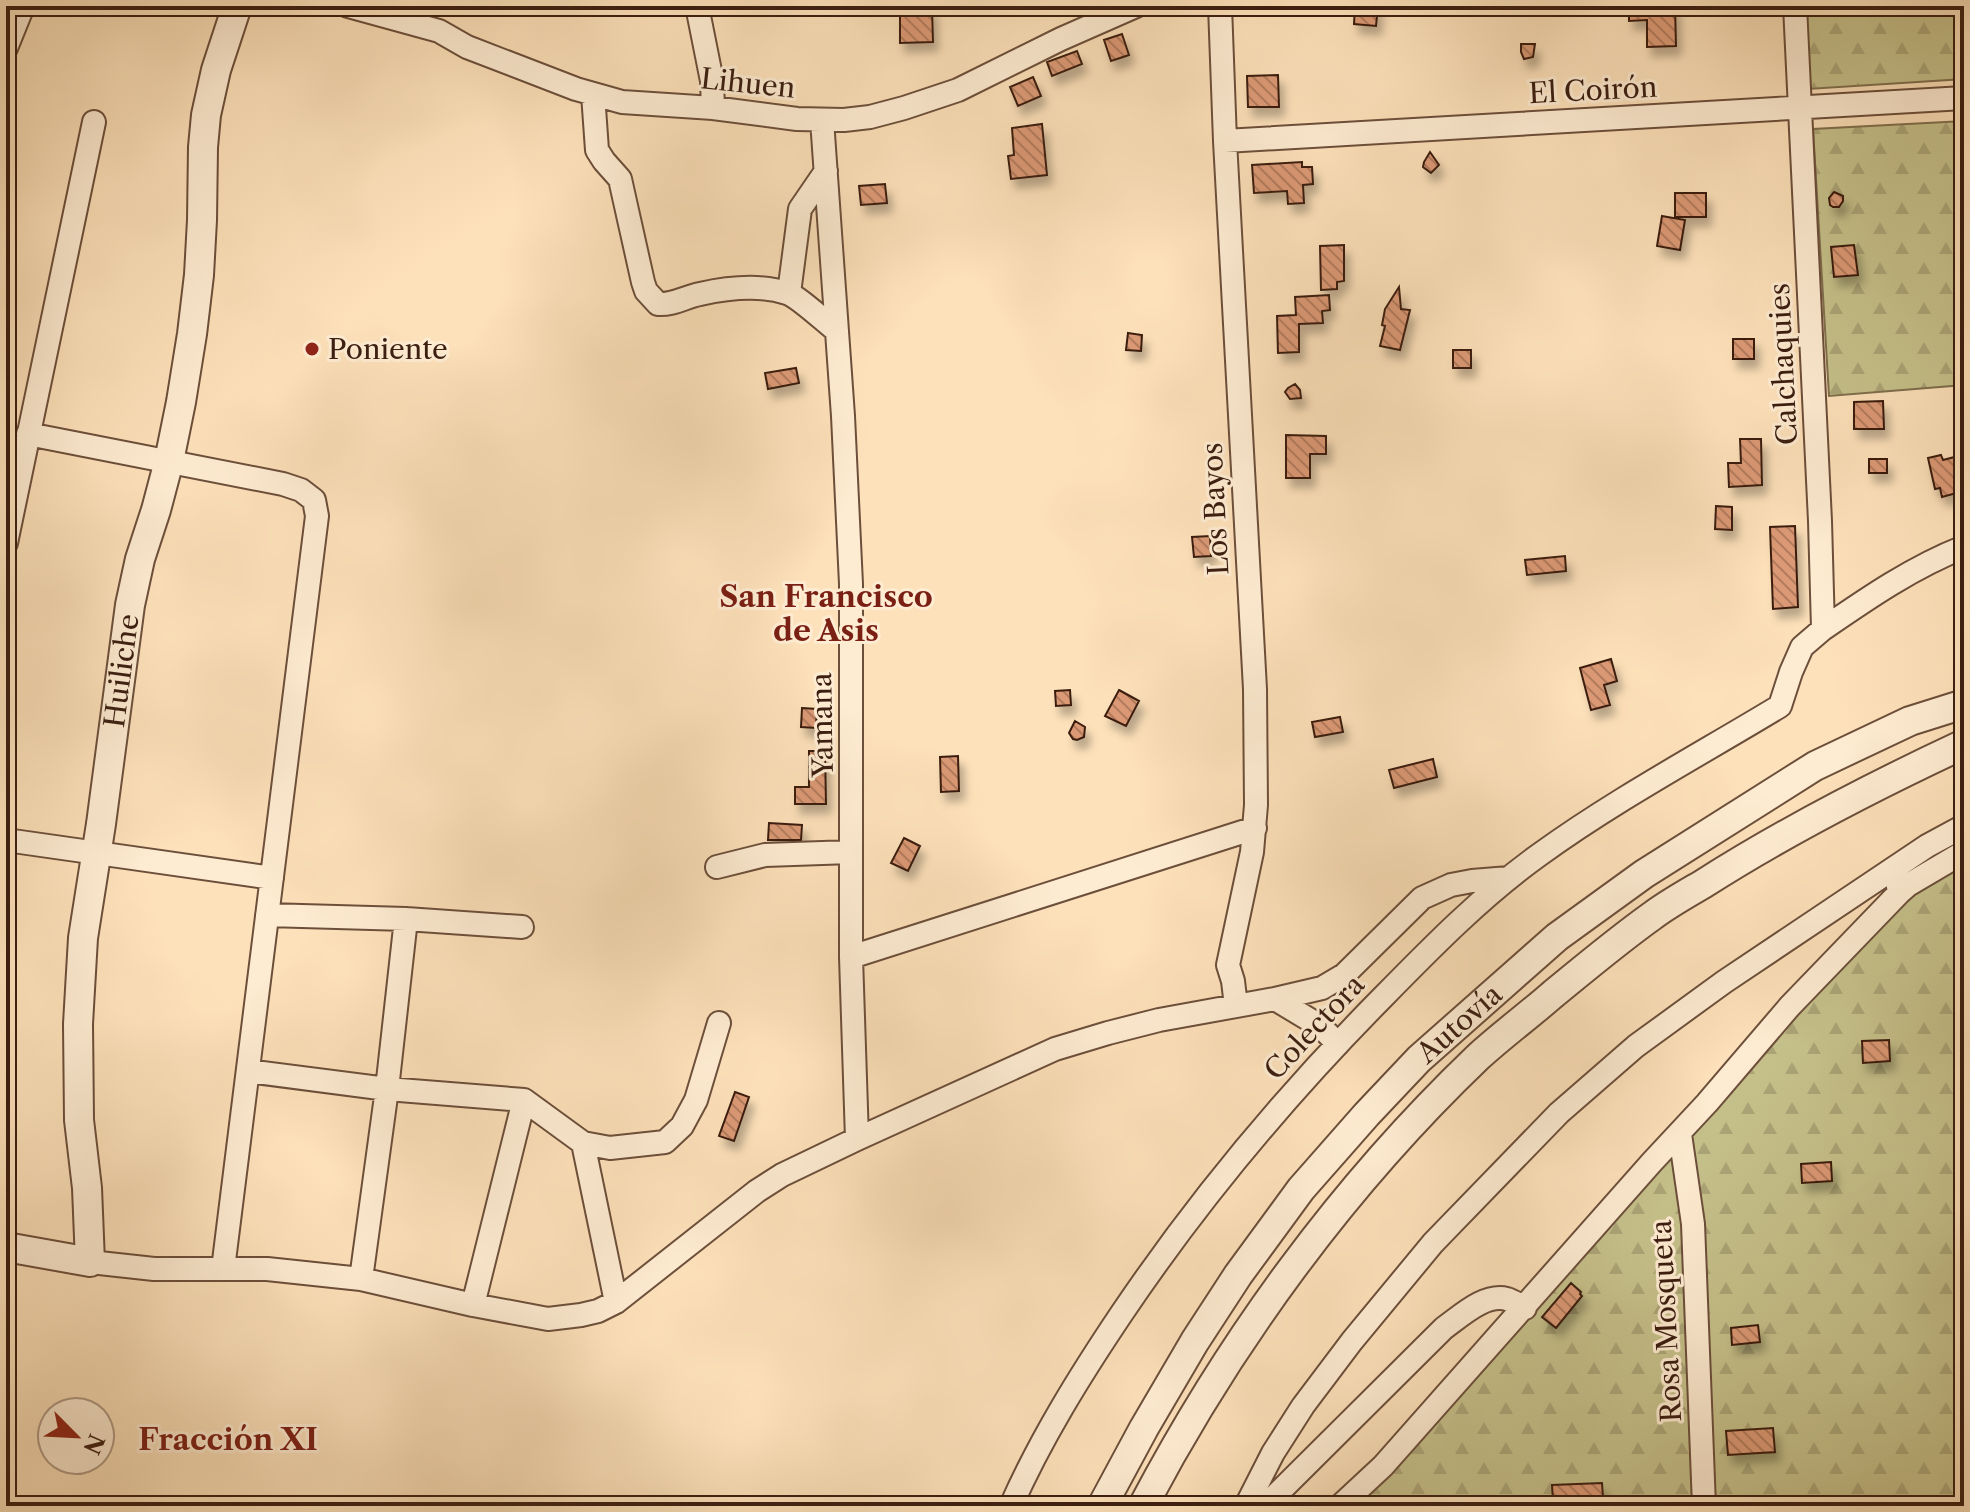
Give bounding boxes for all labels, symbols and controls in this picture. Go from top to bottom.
street label: Lihuen [699,61,797,105]
street label: El Coirón [1528,70,1658,110]
street label: Calchaquies [1762,282,1804,446]
place label: Poniente [328,332,448,366]
marker: Poniente [303,340,321,358]
street label: Los Bayos [1195,442,1235,576]
district label: San Francisco de Asis [719,578,933,649]
street label: Huiliche [97,612,146,730]
street label: Yamana [804,672,840,779]
street label: Colectora [1257,967,1371,1086]
street label: Autovía [1409,977,1509,1071]
street label: Rosa Mosqueta [1644,1219,1688,1423]
north arrow [36,1396,116,1476]
district label: Fracción XI [138,1421,318,1458]
text: N [78,1430,110,1458]

